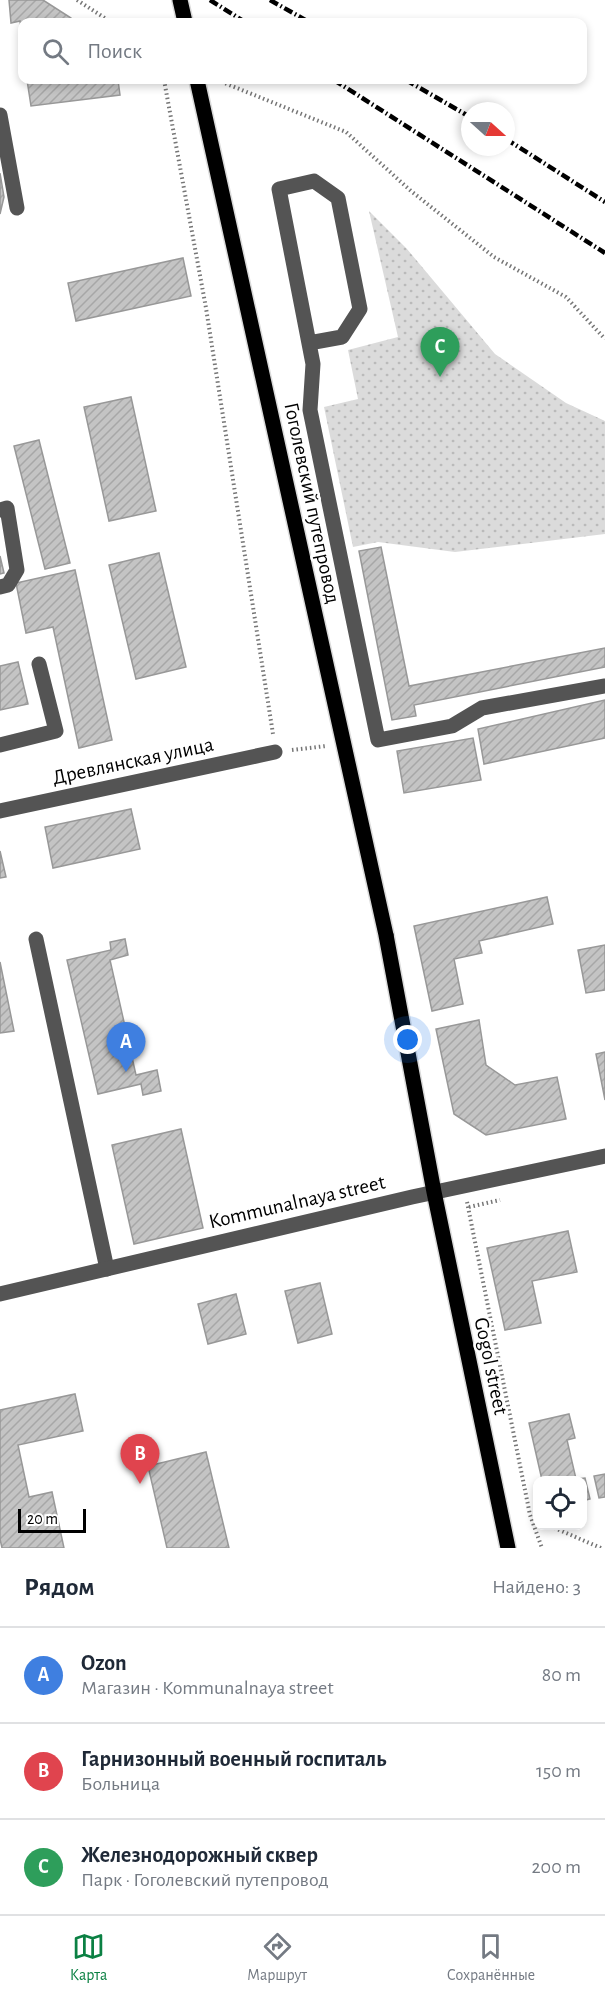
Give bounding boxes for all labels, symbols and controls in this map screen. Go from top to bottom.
search box [18,18,587,84]
icon: search [39,35,72,68]
text: Поиск [87,40,142,62]
north arrow [461,102,515,156]
pin: C [420,328,460,377]
street label: Гоголевский путепровод [280,401,344,605]
street label: Древлянская улица [50,734,216,788]
pin: A [106,1022,146,1072]
your location [393,1025,422,1054]
street label: Kommunalnaya street [207,1171,387,1232]
street label: Gogol street [470,1315,512,1417]
pin: B [120,1434,160,1484]
map controls [533,1476,587,1530]
button: locate [533,1476,587,1530]
scale bar [18,1506,86,1534]
text: 20 m [27,1511,58,1527]
text: Рядом [24,1574,95,1600]
text: Найдено: 3 [492,1577,581,1597]
text: Ozon [81,1652,127,1674]
text: A [38,1665,50,1685]
text: 80 m [542,1665,581,1685]
text: Магазин · Kommunalnaya street [81,1678,334,1698]
text: Гарнизонный военный госпиталь [81,1748,386,1770]
text: B [38,1761,49,1781]
text: 150 m [536,1761,581,1781]
text: Больница [81,1774,160,1794]
text: Железнодорожный сквер [81,1844,318,1866]
text: C [38,1857,49,1877]
text: 200 m [531,1857,581,1877]
text: Парк · Гоголевский путепровод [81,1870,328,1890]
tab: Карта [70,1930,107,1985]
tab: Маршрут [247,1930,307,1985]
tab: Сохранённые [447,1930,535,1985]

